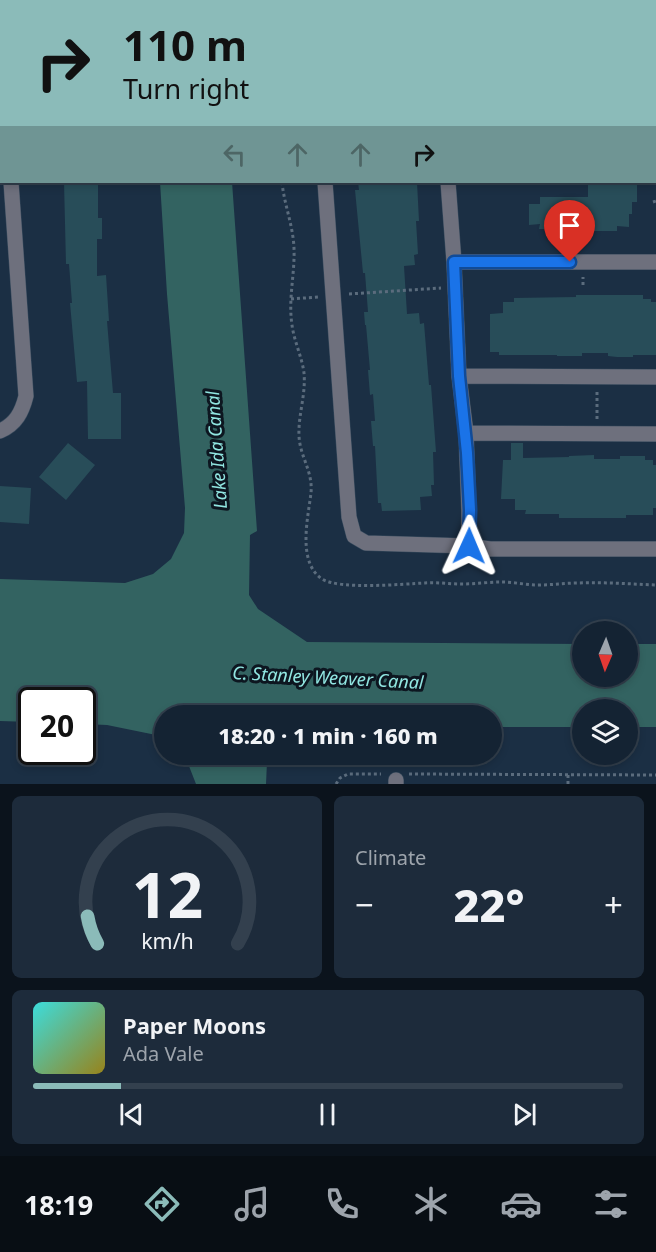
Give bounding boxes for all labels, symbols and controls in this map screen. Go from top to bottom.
text: 110 m [123,16,247,73]
icon: right [24,24,102,102]
text: Turn right [123,70,249,107]
icon: left [218,138,251,171]
icon: ahead [281,138,314,171]
icon: ahead [344,138,377,171]
icon: right [407,138,440,171]
pin [544,200,595,262]
icon: arrive [553,209,586,242]
water label: Lake Ida Canal [200,390,232,510]
position arrow [437,514,501,578]
north arrow [572,621,638,687]
map controls [572,621,638,765]
water label: C. Stanley Weaver Canal [232,660,425,694]
speed limit sign: 20 [18,687,96,765]
button: layers [572,699,638,765]
text: 18:20 · 1 min · 160 m [218,720,438,750]
text: Climate [355,844,426,871]
text: 12 [131,851,203,936]
text: 22° [453,874,525,935]
text: − [355,882,374,927]
text: + [604,882,623,927]
text: km/h [141,926,193,955]
text: Paper Moons [123,1010,266,1040]
text: Ada Vale [123,1040,204,1067]
icon: previous [115,1098,148,1131]
icon: pause [311,1098,344,1131]
icon: next [508,1098,541,1131]
icon: directions [141,1183,183,1225]
icon: music [231,1183,273,1225]
icon: phone [321,1183,363,1225]
icon: climate [410,1183,452,1225]
icon: car [500,1183,542,1225]
icon: filters [590,1183,632,1225]
text: 18:19 [24,1186,93,1223]

